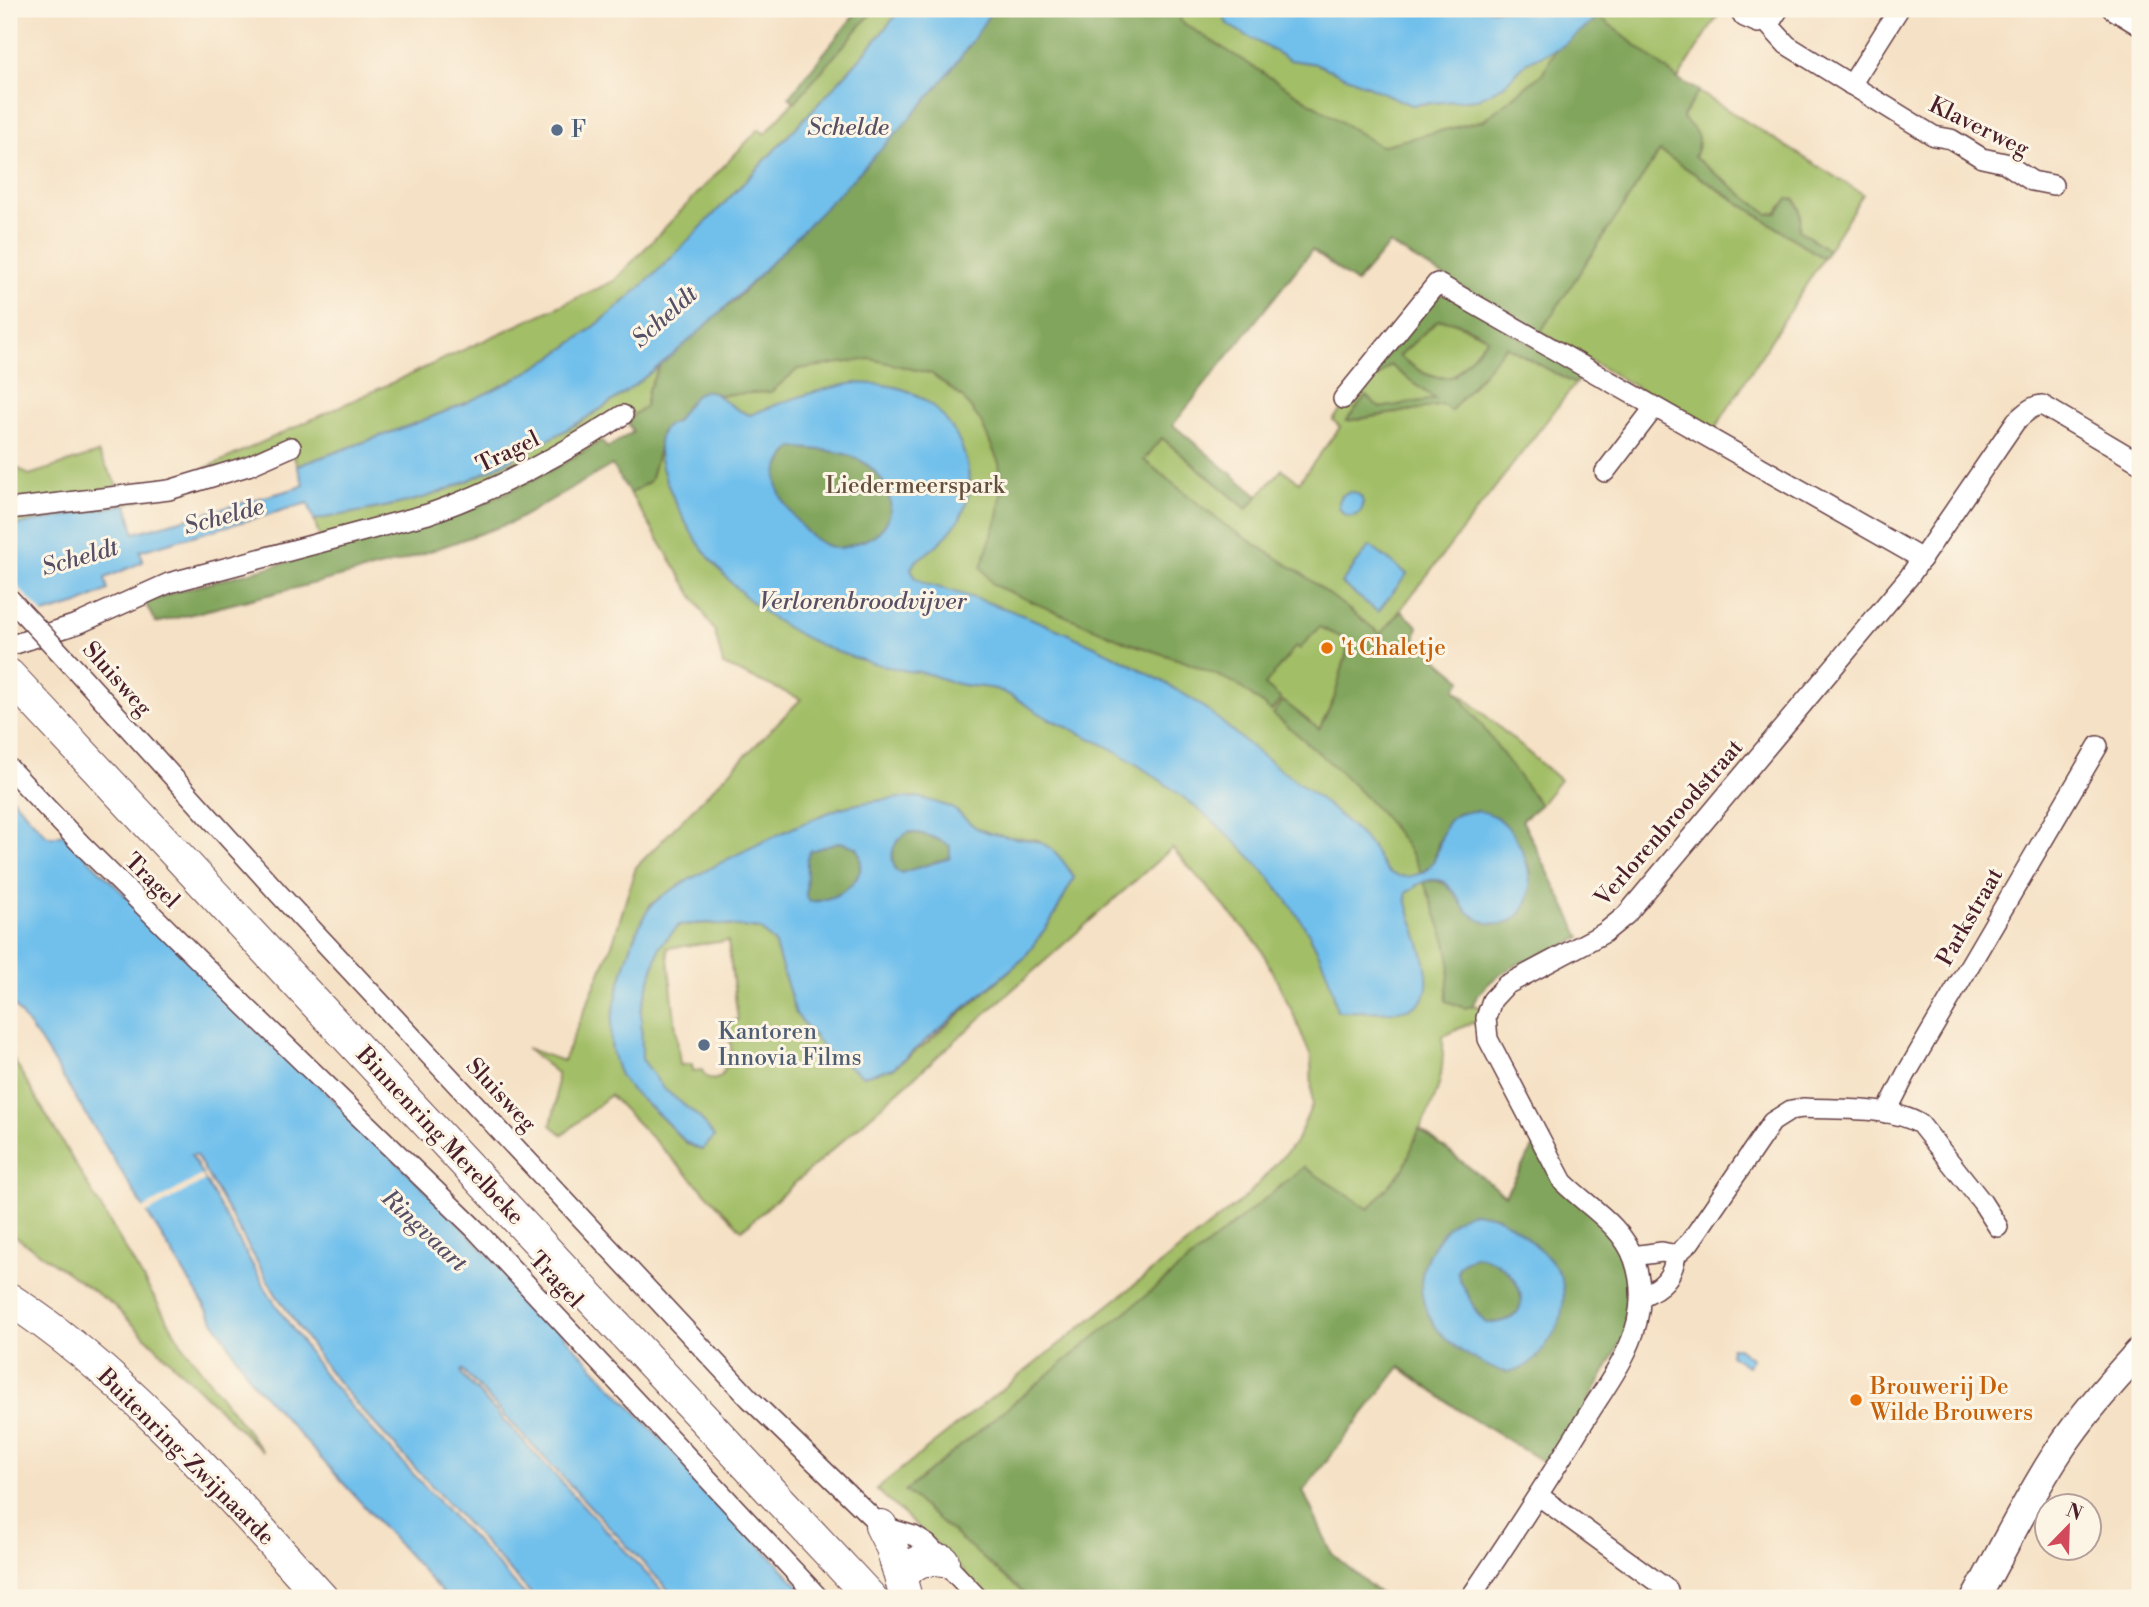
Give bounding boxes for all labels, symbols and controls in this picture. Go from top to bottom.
street label: Klaverweg [1924,91,2034,163]
water label: Schelde [807,113,889,143]
place label: F [571,116,586,144]
marker: F [549,122,565,138]
water label: Scheldt [626,279,705,354]
street label: Tragel [472,425,544,479]
park label: Liedermeerspark [825,472,1006,500]
water label: Schelde [181,492,267,542]
water label: Scheldt [38,532,123,583]
water label: Verlorenbroodvijver [759,587,967,617]
place label: 't Chaletje [1341,634,1446,662]
street label: Sluisweg [76,636,158,722]
marker: 't Chaletje [1319,640,1335,656]
street label: Verlorenbroodstraat [1588,734,1749,913]
street label: Tragel [119,848,186,915]
street label: Parkstraat [1931,863,2009,971]
place label: Kantoren Innovia Films [718,1018,862,1072]
marker: Kantoren Innovia Films [696,1037,712,1053]
street label: Binnenring Merelbeke [350,1040,530,1231]
street label: Sluisweg [460,1052,542,1138]
water label: Ringvaart [374,1183,474,1279]
street label: Tragel [523,1246,589,1314]
street label: Buitenring-Zwijnaarde [91,1362,280,1551]
place label: Brouwerij De Wilde Brouwers [1869,1373,2033,1427]
marker: Brouwerij De Wilde Brouwers [1848,1392,1864,1408]
north arrow [2034,1492,2104,1562]
text: N [2063,1498,2086,1526]

